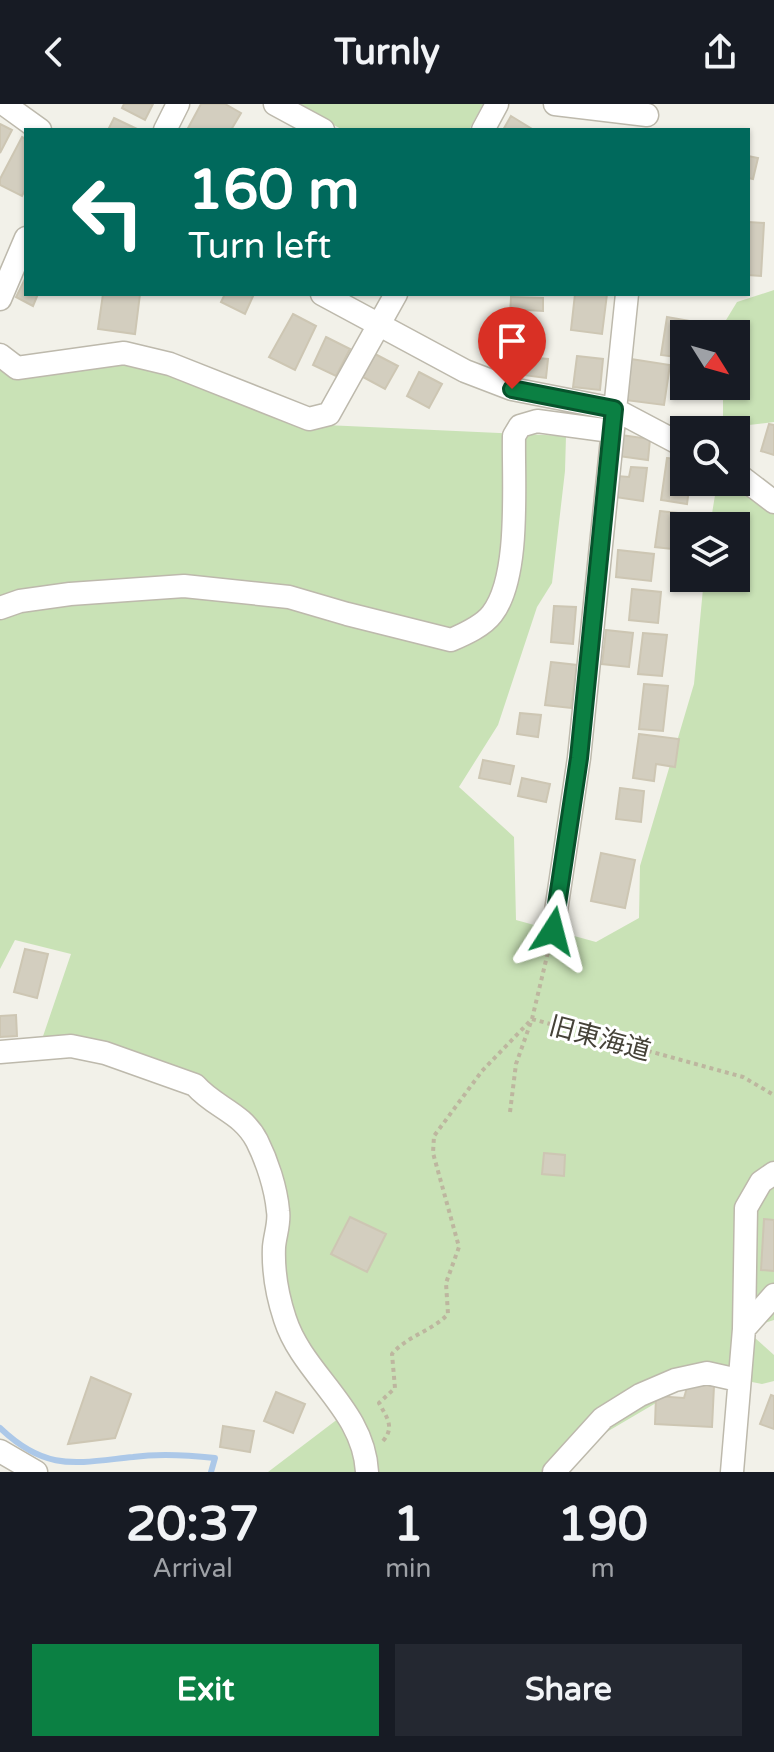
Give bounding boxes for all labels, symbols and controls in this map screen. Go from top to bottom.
icon: back [32,30,76,74]
icon: share [698,30,742,74]
text: Turnly [334,31,440,74]
text: 160 m [188,157,359,224]
icon: left [56,160,160,264]
text: Turn left [188,225,331,268]
pin [478,307,546,389]
icon: arrive [490,319,534,363]
north arrow [670,320,750,400]
map controls [670,320,750,592]
button: search [670,416,750,496]
button: layers [670,512,750,592]
position arrow [511,889,595,973]
street label: 旧東海道 [546,1010,654,1067]
text: 20:37 [126,1496,259,1554]
text: 1 [393,1496,423,1554]
text: 190 [557,1496,648,1554]
text: Arrival [152,1553,233,1584]
text: min [385,1553,431,1584]
text: m [591,1553,615,1584]
button: Exit [32,1644,379,1736]
button: Share [395,1644,742,1736]

